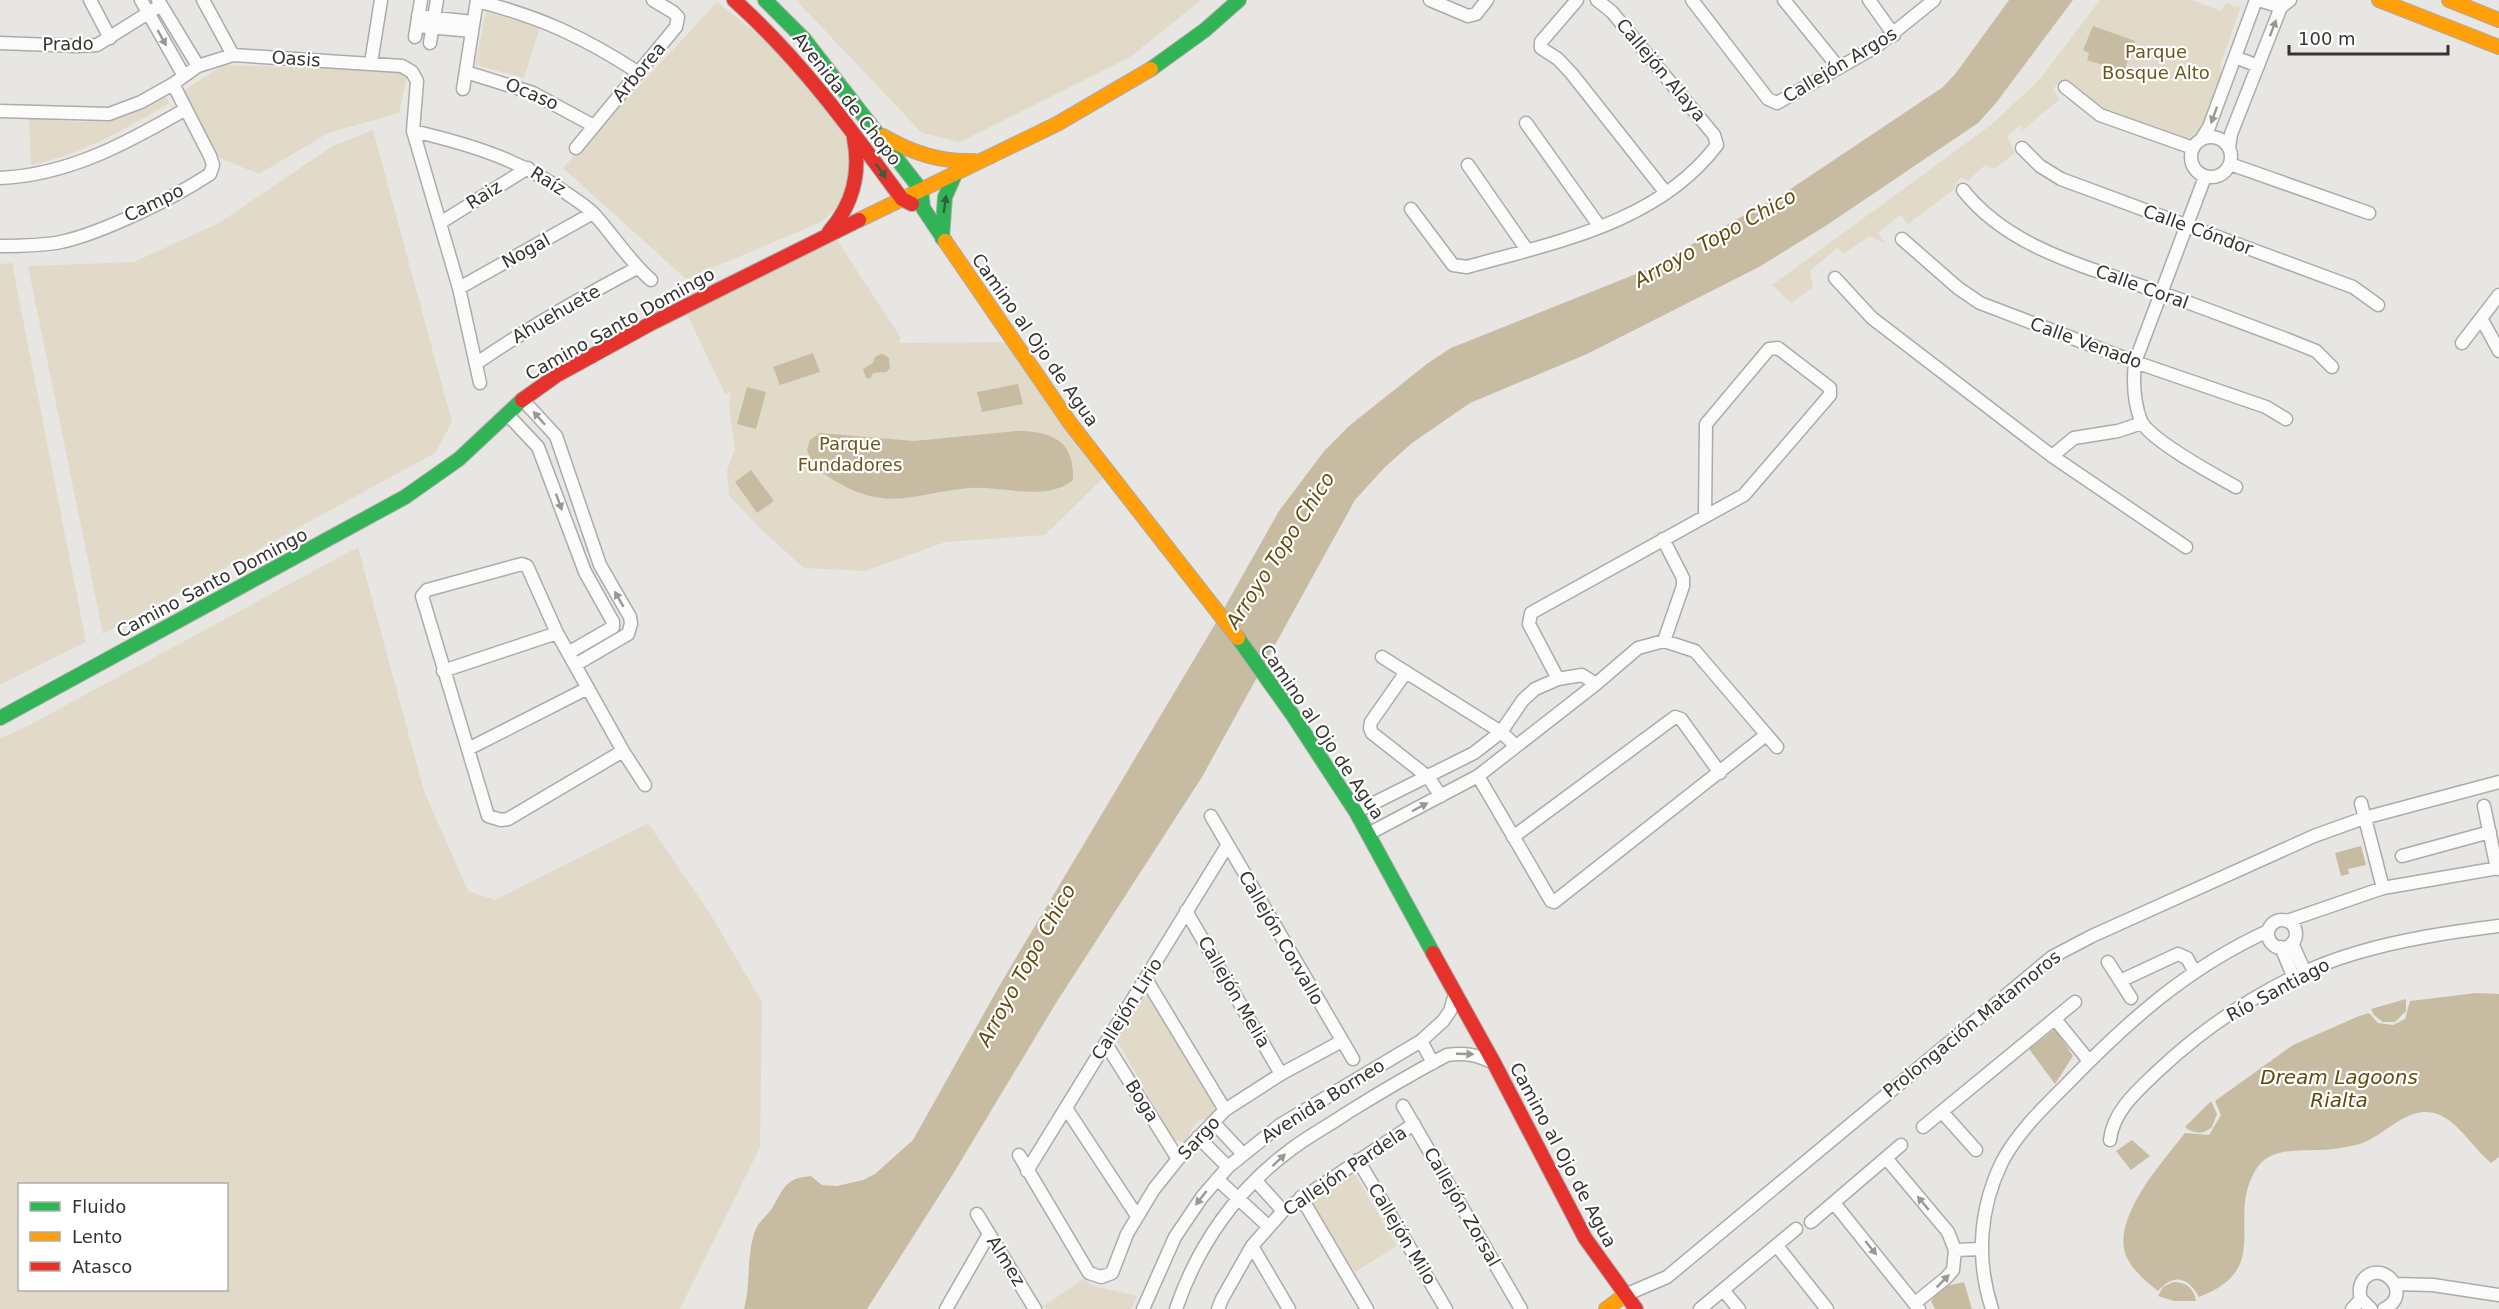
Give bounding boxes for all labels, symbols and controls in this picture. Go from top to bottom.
street label: Callejón Alaya [1612,14,1711,125]
one-way arrow [2268,18,2278,36]
scale bar [2289,18,2448,56]
street label: Callejón Argos [1779,22,1900,107]
street label: Avenida de Chopo [789,28,906,169]
text: 100 m [2298,28,2356,49]
one-way arrow [157,30,167,47]
street label: Prado [42,33,94,54]
street label: Arborea [608,38,670,106]
park label: Parque Bosque Alto [2102,41,2210,83]
street label: Oasis [271,46,321,71]
street label: Ocaso [503,73,562,114]
one-way arrow [2208,107,2218,125]
street label: Raíz [527,162,570,199]
one-way arrow [875,164,887,179]
street label: Raiz [462,176,505,213]
street label: Campo [121,179,187,226]
water label: Arroyo Topo Chico [1628,184,1800,293]
one-way arrow [941,195,950,214]
street label: Calle Cóndor [2140,200,2256,259]
street label: Nogal [498,229,554,272]
street label: Camino al Ojo de Agua [968,249,1103,430]
street label: Calle Coral [2093,260,2192,313]
street label: Camino Santo Domingo [521,263,718,384]
street label: Ahuehuete [508,280,604,347]
street label: Calle Venado [2027,313,2145,372]
one-way arrow [533,411,546,426]
park label: Parque Fundadores [798,433,902,475]
water label: Arroyo Topo Chico [1219,467,1339,634]
one-way arrow [554,493,564,511]
street label: Camino Santo Domingo [113,523,311,642]
one-way arrow [614,591,625,607]
street label: Camino al Ojo de Agua [1256,640,1389,823]
one-way arrow [1412,802,1429,812]
street label: Callejón Corvallo [1234,867,1328,1009]
water label: Arroyo Topo Chico [971,880,1080,1052]
street label: Callejón Melia [1194,932,1275,1051]
street label: Prolongación Matamoros [1879,946,2065,1102]
street label: Callejón Lirio [1087,954,1166,1064]
street label: Río Santiago [2223,954,2333,1026]
one-way arrow [1456,1050,1475,1059]
street label: Avenida Borneo [1257,1054,1388,1147]
street label: Camino al Ojo de Agua [1506,1059,1621,1251]
water label: Dream Lagoons Rialta [2260,1065,2418,1112]
street label: Boga [1121,1076,1163,1126]
street label: Sargo [1173,1111,1224,1164]
street label: Callejón Pardela [1279,1121,1410,1220]
street label: Callejón Zorsal [1420,1143,1505,1270]
one-way arrow [1272,1153,1286,1167]
street label: Callejón Milo [1364,1179,1441,1288]
legend [18,1183,228,1291]
one-way arrow [1195,1190,1208,1206]
one-way arrow [1917,1195,1930,1210]
text: Fluido [72,1196,126,1217]
text: Lento [72,1226,122,1247]
street label: Almez [983,1232,1030,1290]
one-way arrow [1864,1240,1877,1256]
text: Atasco [72,1256,132,1277]
one-way arrow [1935,1274,1950,1288]

